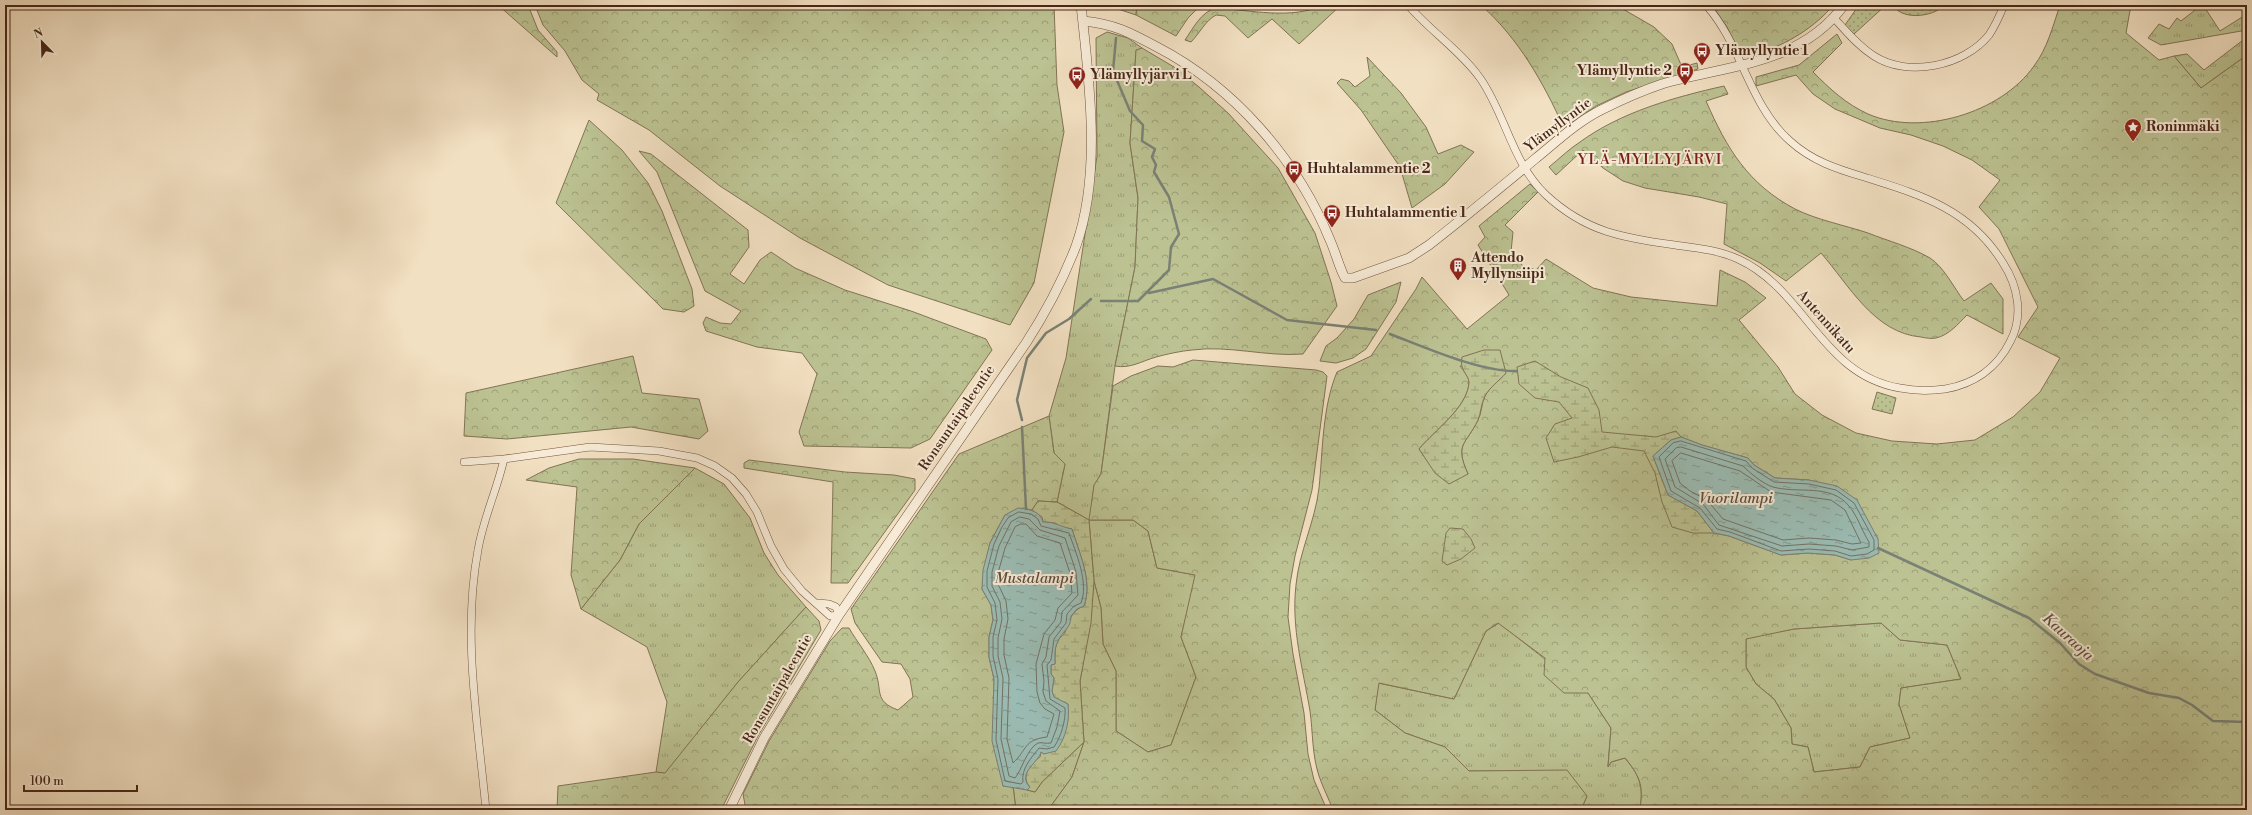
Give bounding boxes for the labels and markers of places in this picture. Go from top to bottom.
bus stop icon: Ylämyllyntie 1 [1692,41,1712,66]
place label: Ylämyllyntie 1 [1715,42,1809,60]
bus stop icon: Ylämyllyntie 2 [1675,61,1695,86]
place label: Ylämyllyntie 2 [1577,62,1672,80]
bus stop icon: Ylämyllyjärvi L [1067,65,1087,90]
place label: Ylämyllyjärvi L [1090,66,1192,84]
place icon: Roninmäki [2123,117,2143,142]
place label: Roninmäki [2146,118,2220,136]
bus stop icon: Huhtalammentie 2 [1284,159,1304,184]
place label: Huhtalammentie 2 [1307,160,1431,178]
bus stop icon: Huhtalammentie 1 [1322,203,1342,228]
place label: Huhtalammentie 1 [1345,204,1467,222]
place label: Attendo Myllynsiipi [1470,249,1545,283]
building icon: Attendo Myllynsiipi [1448,256,1468,281]

